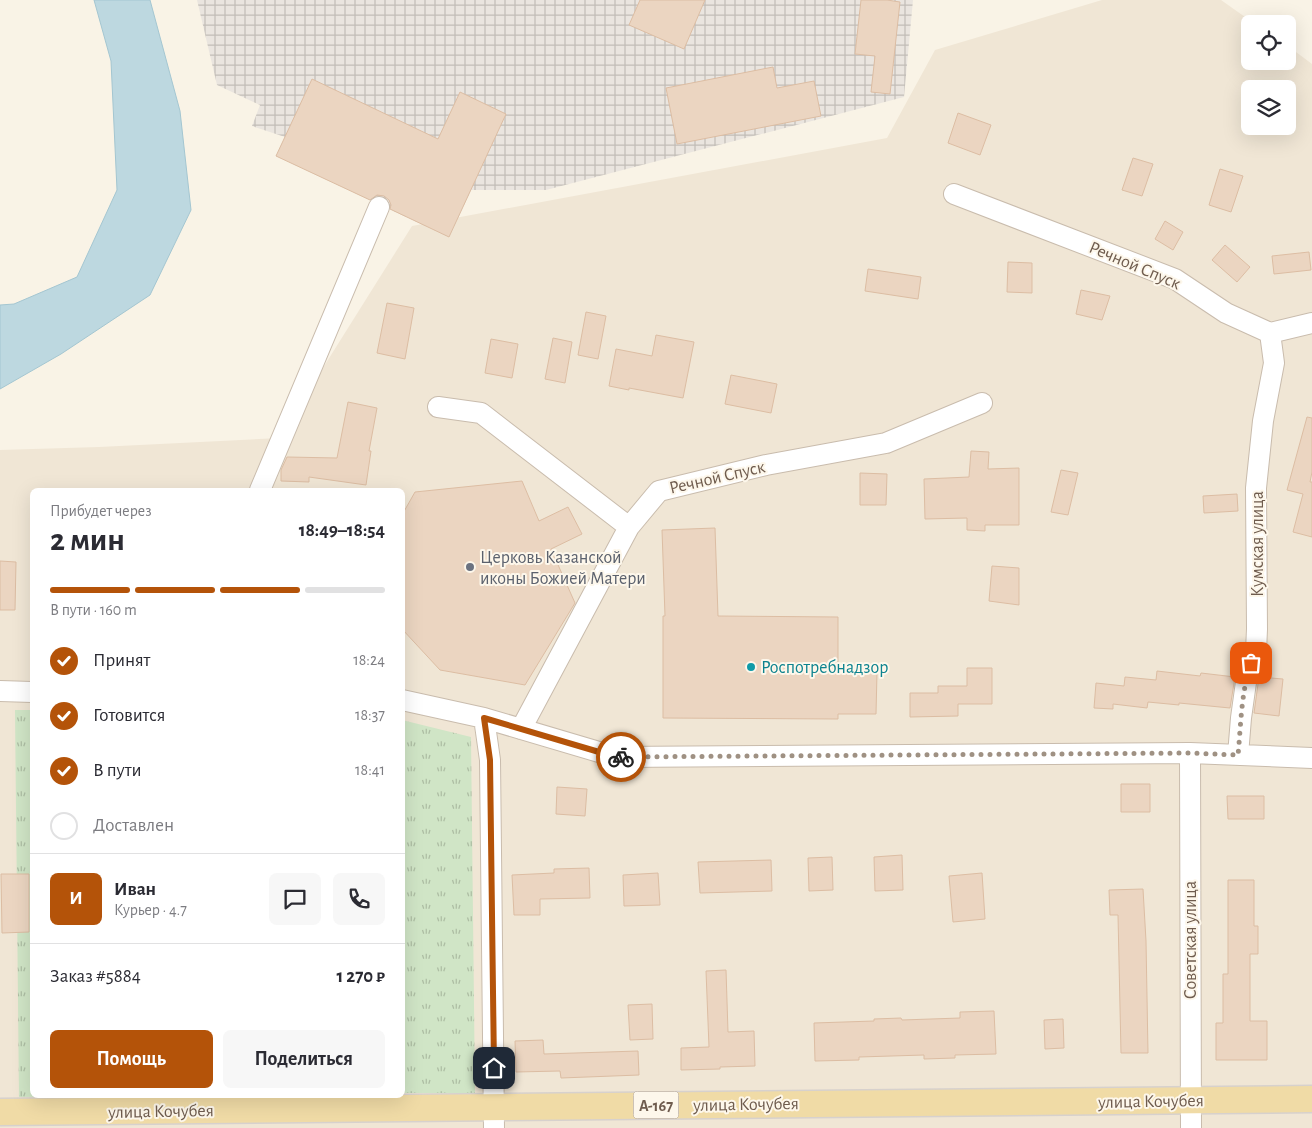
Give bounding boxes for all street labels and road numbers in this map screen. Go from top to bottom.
street label: Речной Спуск [1086,239,1184,294]
street label: Речной Спуск [668,458,768,498]
street label: Кумская улица [1249,491,1267,597]
street label: Советская улица [1182,881,1200,999]
street label: улица Кочубея [1097,1091,1204,1112]
road number: А-167 [634,1092,678,1118]
street label: улица Кочубея [692,1094,799,1115]
street label: улица Кочубея [107,1101,214,1122]

